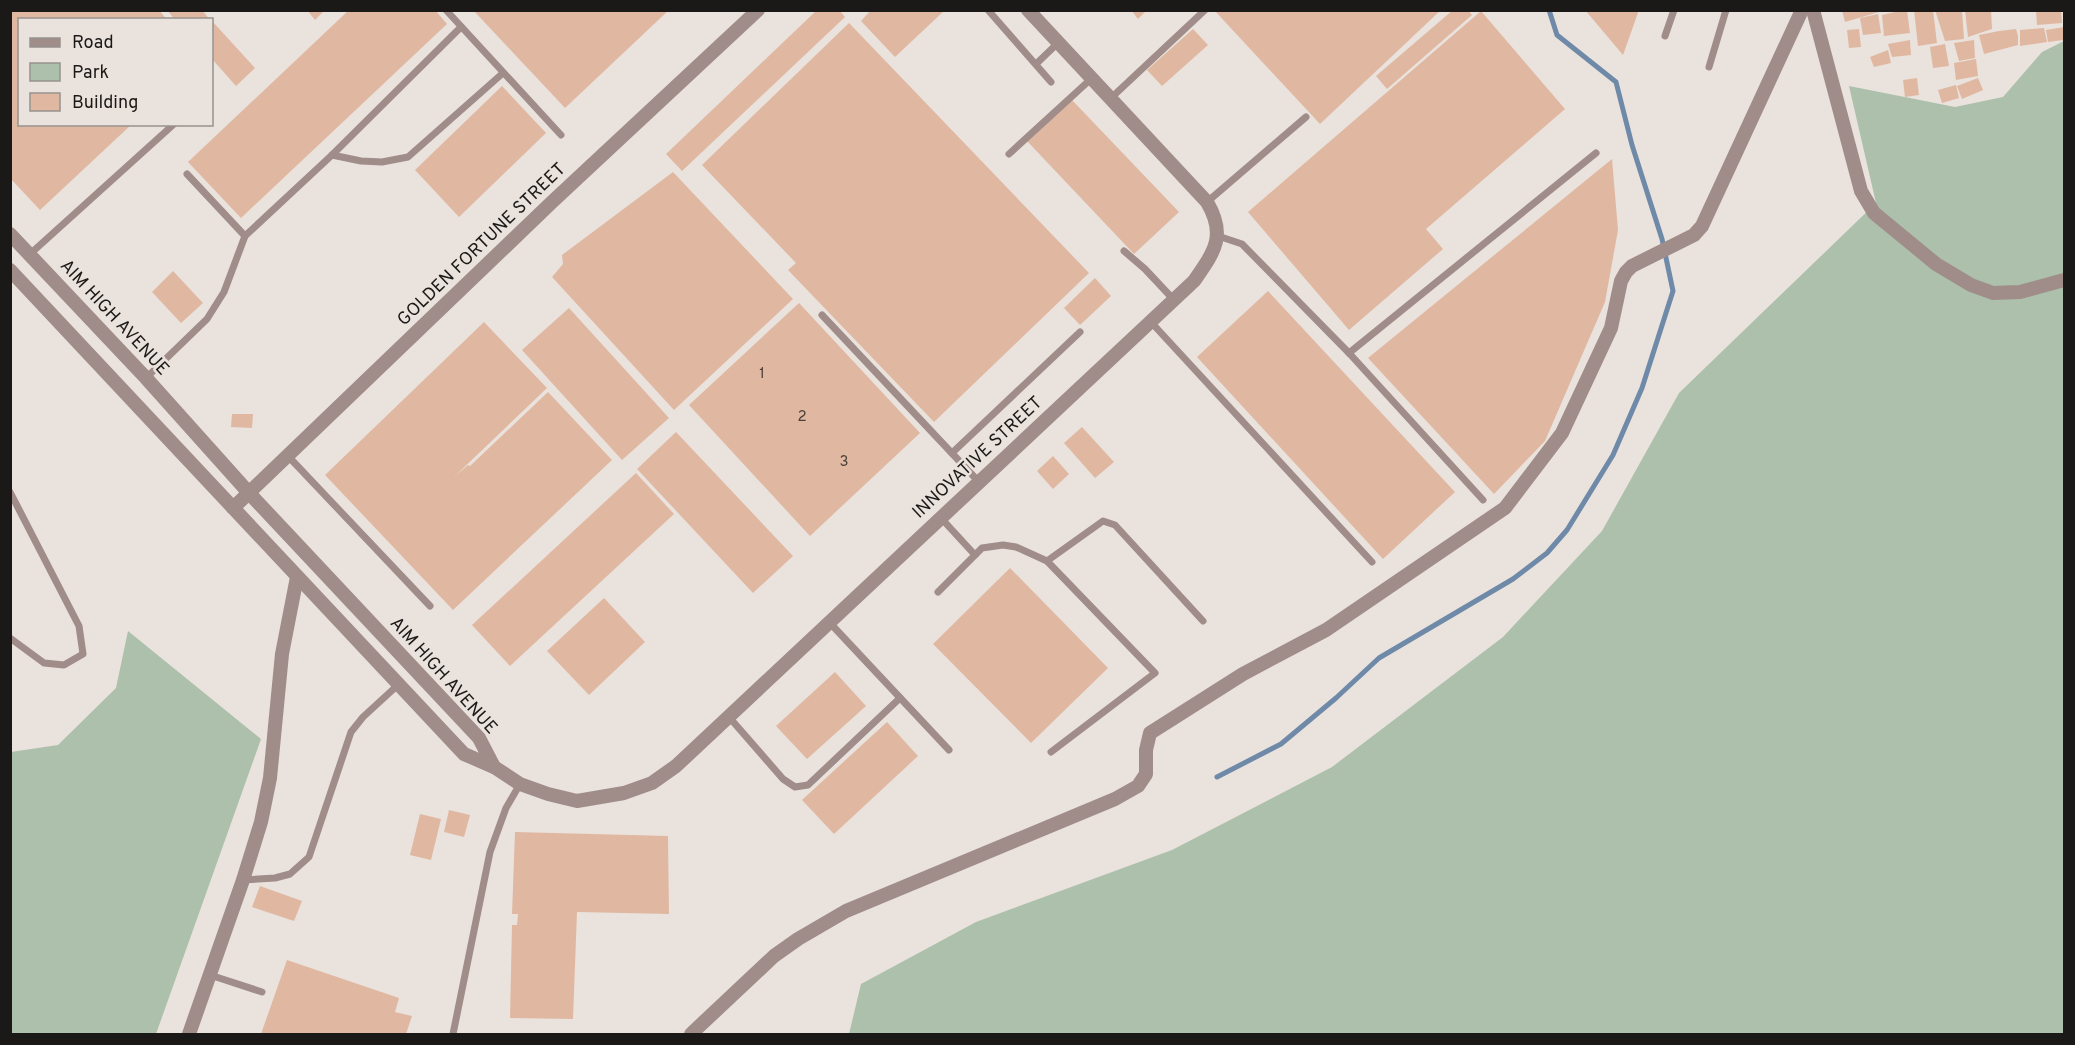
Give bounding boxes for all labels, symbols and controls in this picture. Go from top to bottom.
legend [18,18,213,126]
text: Road [72,32,114,55]
text: Park [72,62,109,85]
text: Building [72,92,138,115]
street label: GOLDEN FORTUNE STREET [393,158,571,332]
street label: AIM HIGH AVENUE [54,255,174,381]
house number: 1 [759,365,765,384]
street label: INNOVATIVE STREET [908,392,1048,524]
house number: 2 [797,408,807,427]
house number: 3 [839,453,849,472]
street label: AIM HIGH AVENUE [384,612,502,740]

